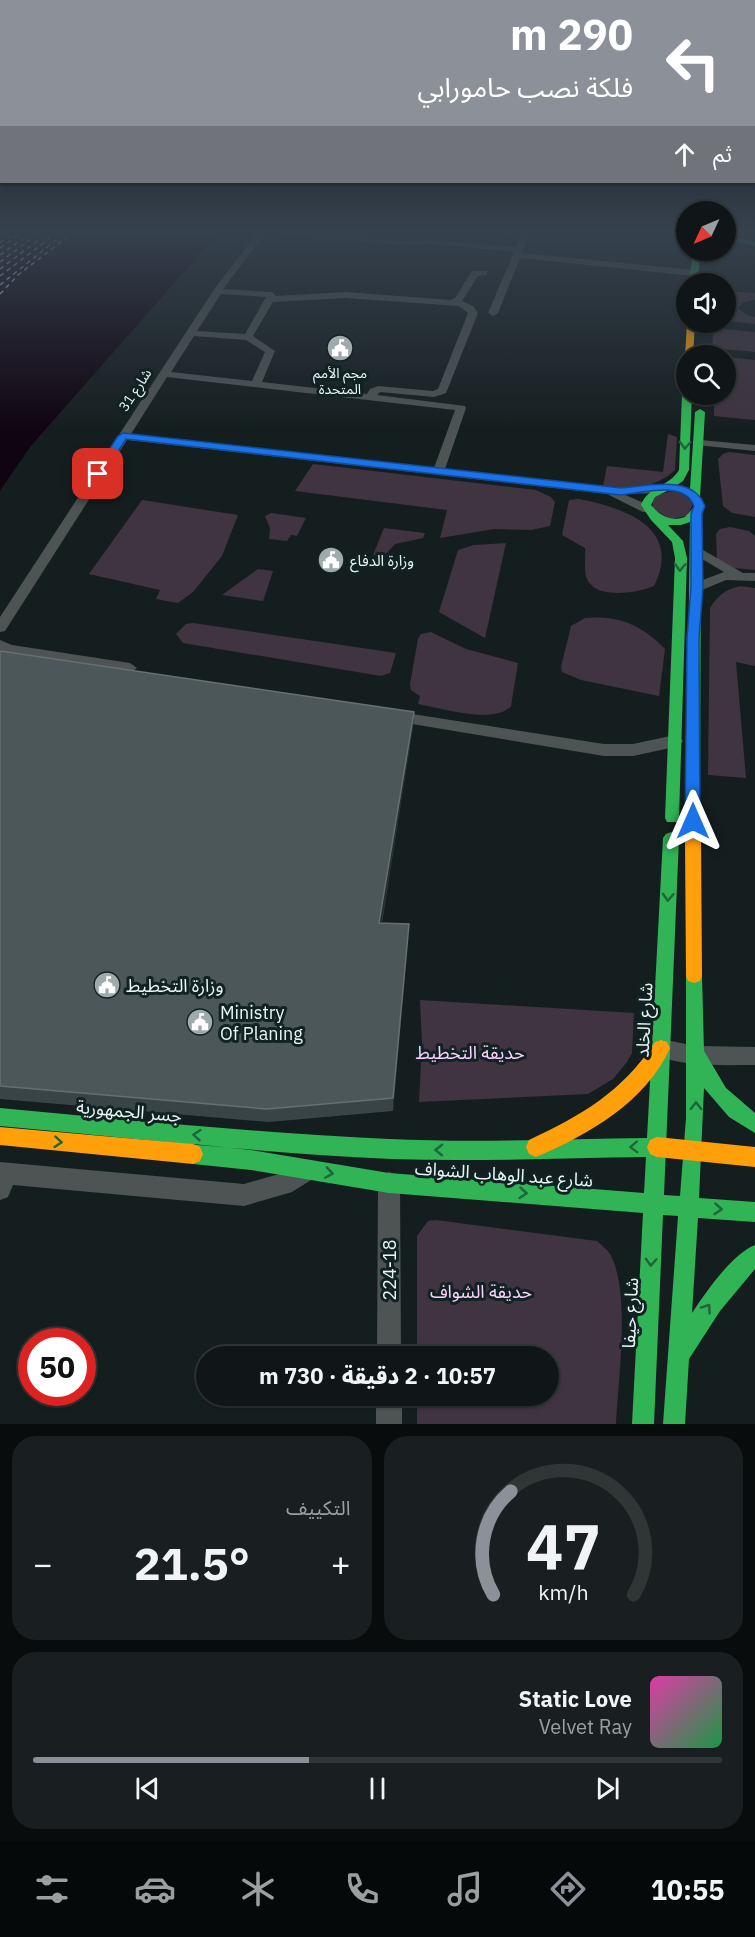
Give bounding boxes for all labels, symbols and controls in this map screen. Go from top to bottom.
text: 290 m [510,7,633,62]
icon: left [654,24,732,102]
text: فلكة نصب حامورابي [417,69,633,104]
icon: ahead [668,138,701,171]
text: ثم [713,139,732,168]
north arrow [676,201,736,261]
map controls [676,201,736,405]
button: sound [676,273,736,333]
public building icon: مجم الأمم المتحدة [325,333,355,363]
button: search [676,345,736,405]
place label: مجم الأمم المتحدة [313,364,367,398]
street label: شارع 31 [115,365,157,416]
one-way arrow [678,441,691,450]
pin [72,448,123,499]
icon: arrive [81,457,114,490]
public building icon: وزارة الدفاع [316,545,346,575]
place label: وزارة الدفاع [350,551,414,573]
one-way arrow [674,563,687,572]
position arrow [661,789,725,853]
one-way arrow [662,892,675,901]
public building icon: وزارة التخطيط [92,970,122,1000]
place label: وزارة التخطيط [126,974,224,997]
street label: شارع الخلد [631,982,660,1058]
place label: Ministry Of Planing [220,1001,303,1045]
public building icon: Ministry Of Planing [185,1007,215,1037]
park label: حديقة التخطيط [415,1041,525,1064]
street label: جسر الجمهورية [75,1095,183,1127]
one-way arrow [689,1102,702,1111]
one-way arrow [192,1129,201,1142]
one-way arrow [54,1135,63,1148]
one-way arrow [630,1141,639,1154]
one-way arrow [435,1144,444,1156]
street label: شارع عبد الوهاب الشواف [414,1156,594,1195]
one-way arrow [325,1167,334,1179]
one-way arrow [519,1187,528,1200]
one-way arrow [713,1202,722,1215]
street label: 224-18 [378,1239,401,1301]
one-way arrow [644,1257,657,1266]
street label: شارع حيفا [617,1277,646,1349]
park label: حديقة الشواف [430,1280,532,1303]
one-way arrow [700,1304,711,1315]
speed limit sign: 50 [18,1328,96,1406]
text: 10:57 · 2 دقيقة · 730 m [259,1361,496,1390]
text: التكييف [286,1494,351,1521]
text: 47 [526,1505,601,1586]
text: 21.5° [134,1534,250,1592]
text: − [33,1542,53,1585]
text: + [331,1542,350,1585]
text: km/h [538,1578,588,1606]
text: Static Love [519,1684,632,1713]
text: Velvet Ray [539,1713,632,1740]
icon: previous [131,1772,164,1805]
icon: pause [361,1772,394,1805]
icon: next [591,1772,624,1805]
icon: filters [31,1868,73,1910]
icon: car [134,1868,176,1910]
icon: climate [237,1868,279,1910]
icon: phone [341,1868,383,1910]
icon: music [444,1868,486,1910]
icon: directions [547,1868,589,1910]
text: 10:55 [651,1872,724,1907]

